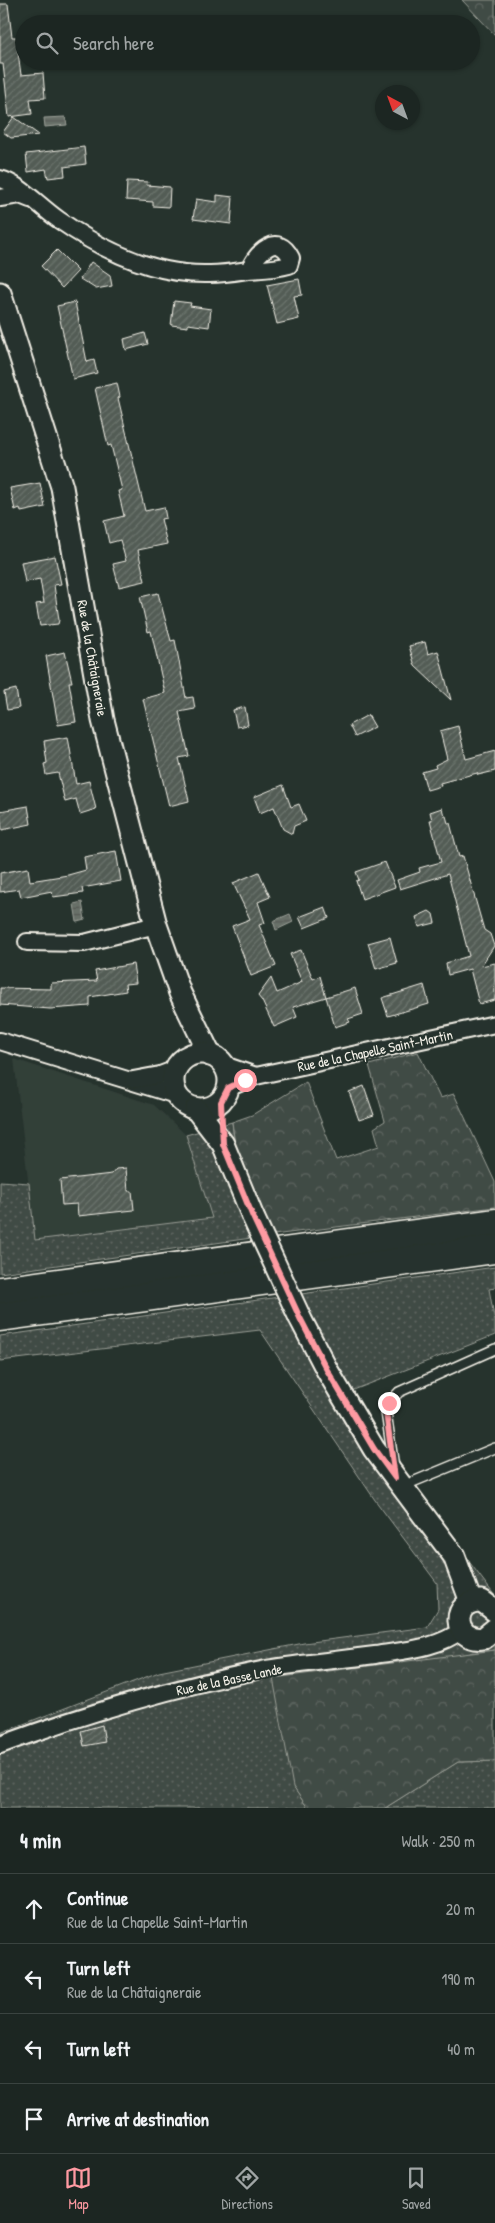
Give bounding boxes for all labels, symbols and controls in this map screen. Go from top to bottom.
search box [15,15,480,70]
icon: search [33,29,61,57]
text: Search here [73,30,154,56]
north arrow [375,85,420,130]
street label: Rue de la Châtaigneraie [72,598,113,718]
street label: Rue de la Chapelle Saint-Martin [296,1024,455,1077]
route start [234,1069,257,1092]
route end [378,1392,401,1415]
street label: Rue de la Basse Lande [174,1658,284,1699]
text: 4 min [20,1826,61,1855]
text: Walk · 250 m [401,1830,475,1852]
text: Continue [67,1885,128,1911]
icon: ahead [20,1895,48,1923]
text: 20 m [446,1898,475,1920]
text: Rue de la Chapelle Saint-Martin [67,1911,248,1933]
text: Turn left [67,1955,130,1981]
icon: left [20,1965,48,1993]
text: 190 m [442,1968,475,1990]
text: Rue de la Châtaigneraie [67,1981,201,2003]
icon: left [20,2035,48,2063]
text: Turn left [67,2036,130,2062]
text: 40 m [447,2038,475,2060]
icon: arrive [20,2105,48,2133]
text: Arrive at destination [67,2106,209,2132]
tab: Map [64,2164,92,2213]
tab: Directions [221,2164,273,2213]
tab: Saved [402,2164,431,2213]

